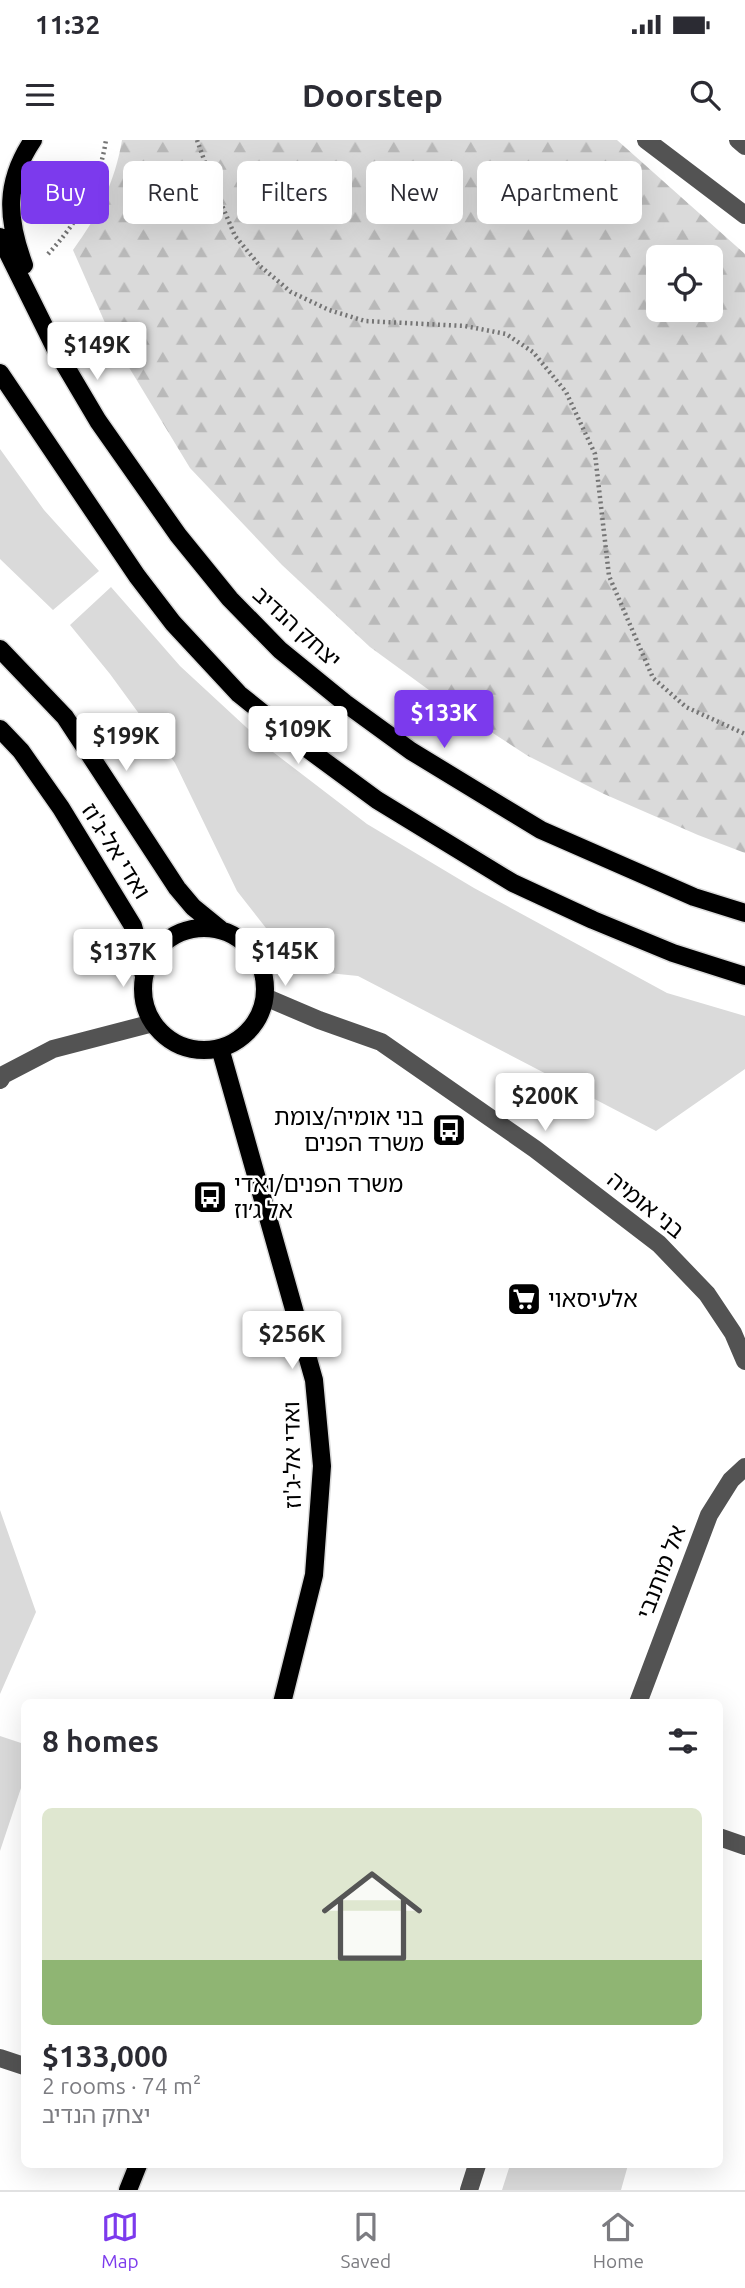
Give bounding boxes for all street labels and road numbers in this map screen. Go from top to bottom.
street label: יצחק הנדיב [249,581,346,672]
street label: ואדי אל-ג'וז [77,798,156,903]
street label: בני אומיה [603,1166,690,1243]
street label: ואדי אל-ג'וז [278,1401,305,1509]
street label: אל מותנבי [631,1522,690,1622]

